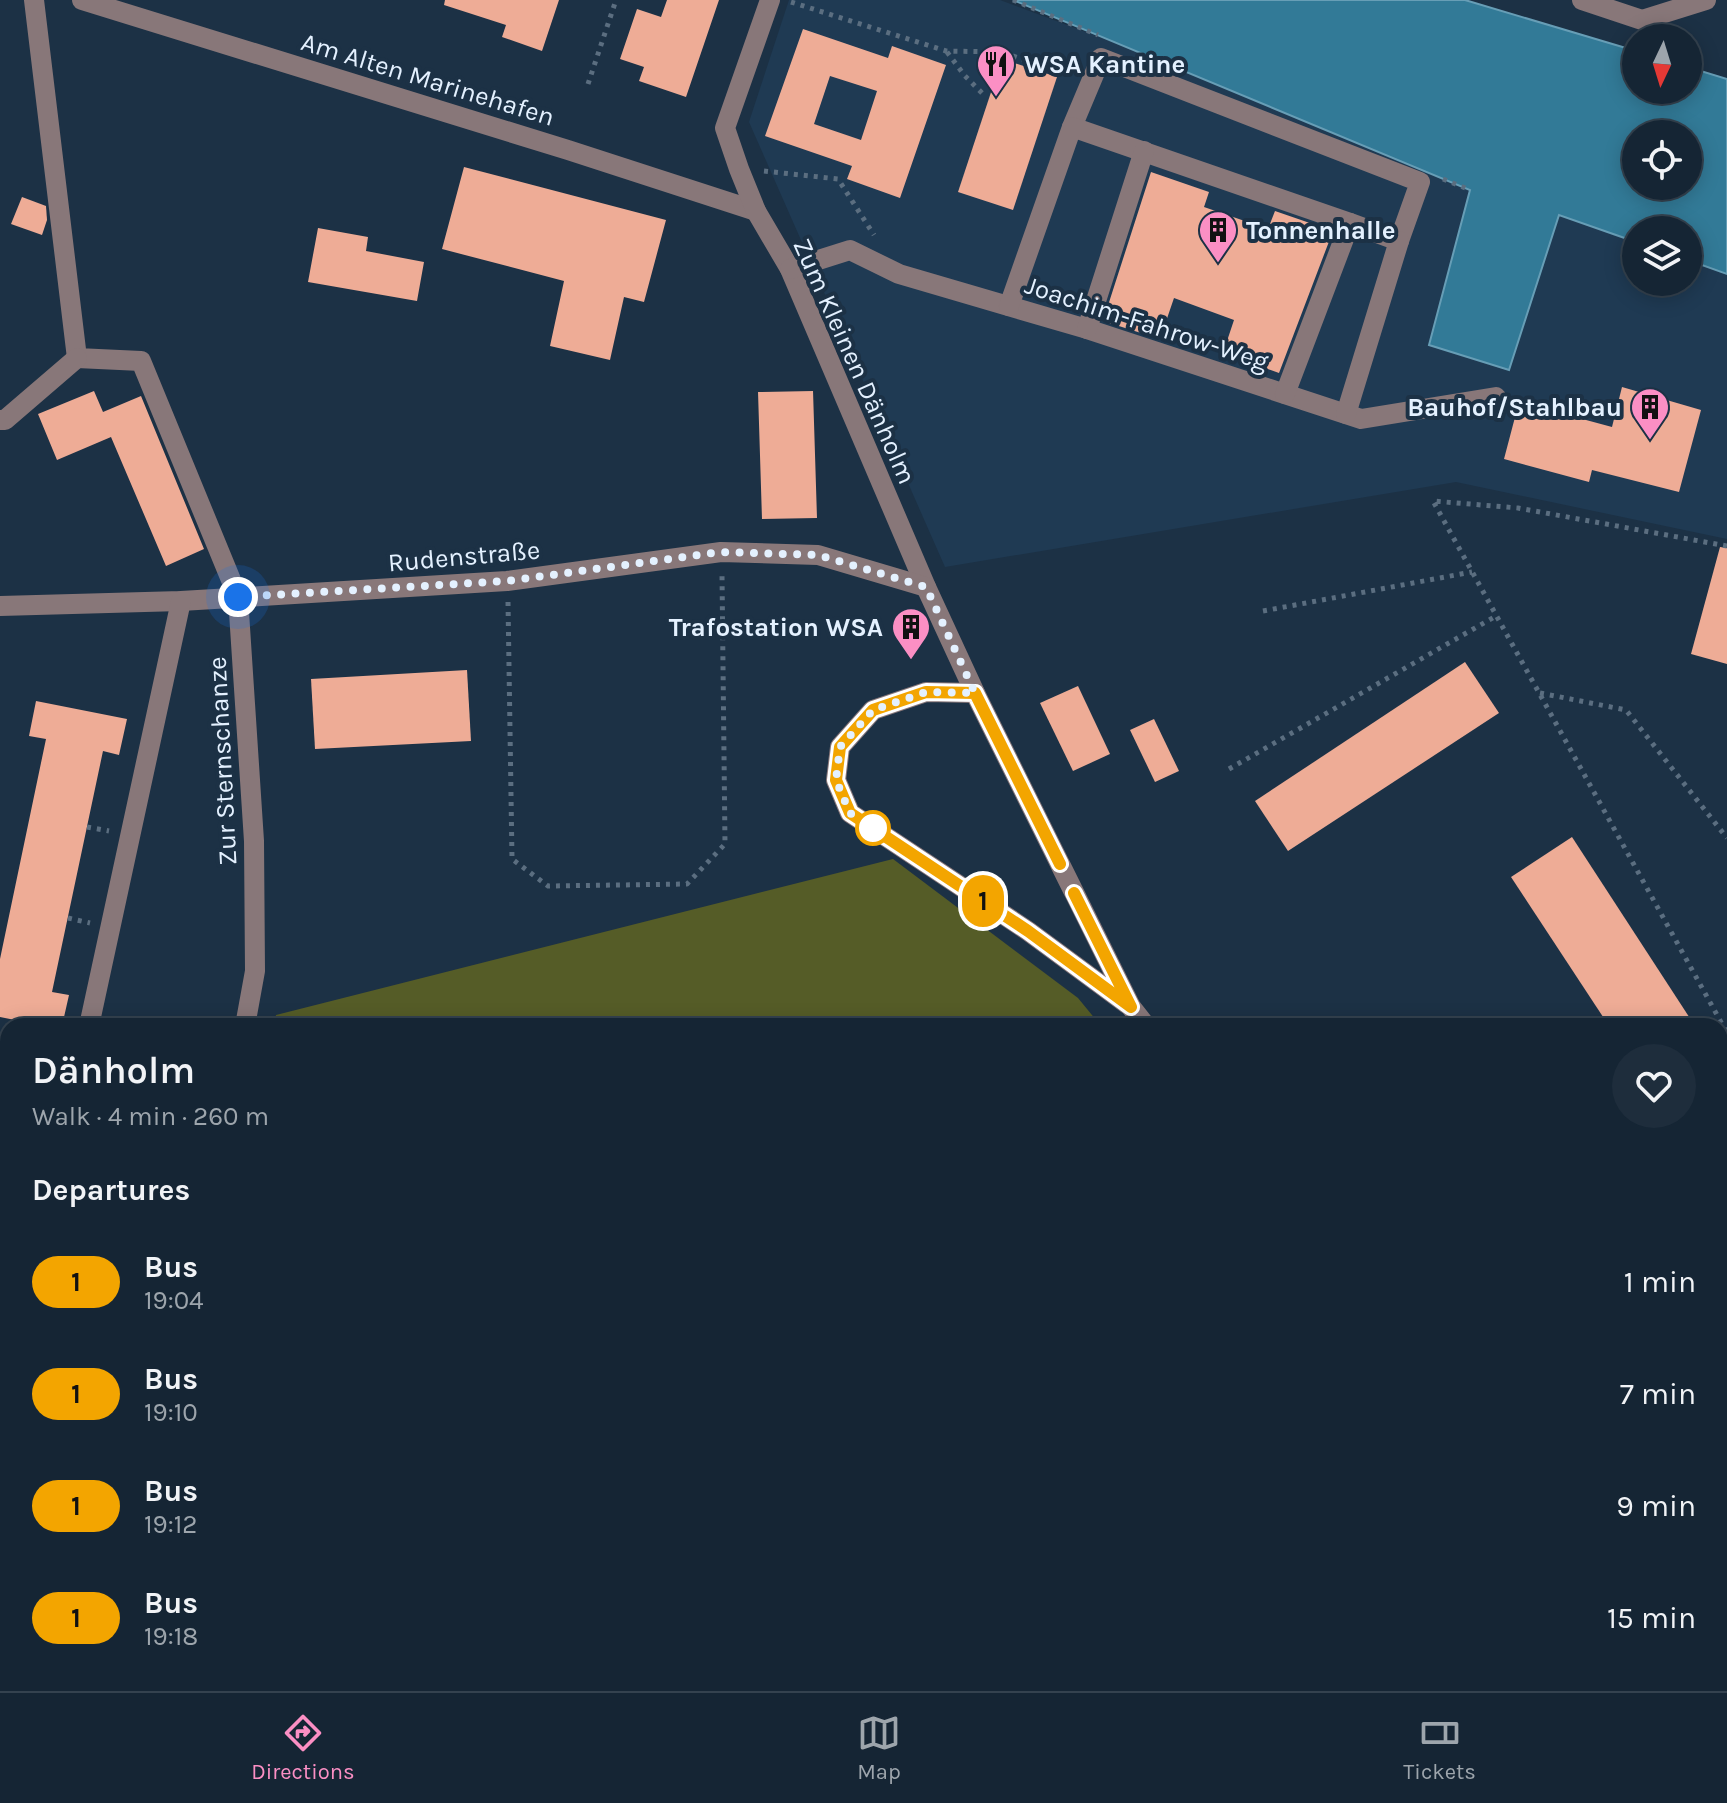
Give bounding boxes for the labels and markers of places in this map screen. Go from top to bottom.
restaurant icon: WSA Kantine [975,43,1017,98]
place label: WSA Kantine [1024,49,1185,80]
building icon: Tonnenhalle [1197,209,1239,264]
place label: Tonnenhalle [1246,215,1396,246]
building icon: Bauhof/Stahlbau [1629,386,1671,441]
place label: Bauhof/Stahlbau [1407,392,1622,423]
building icon: Trafostation WSA [890,606,932,661]
place label: Trafostation WSA [669,612,883,643]
unlabelled marker [856,811,890,845]

